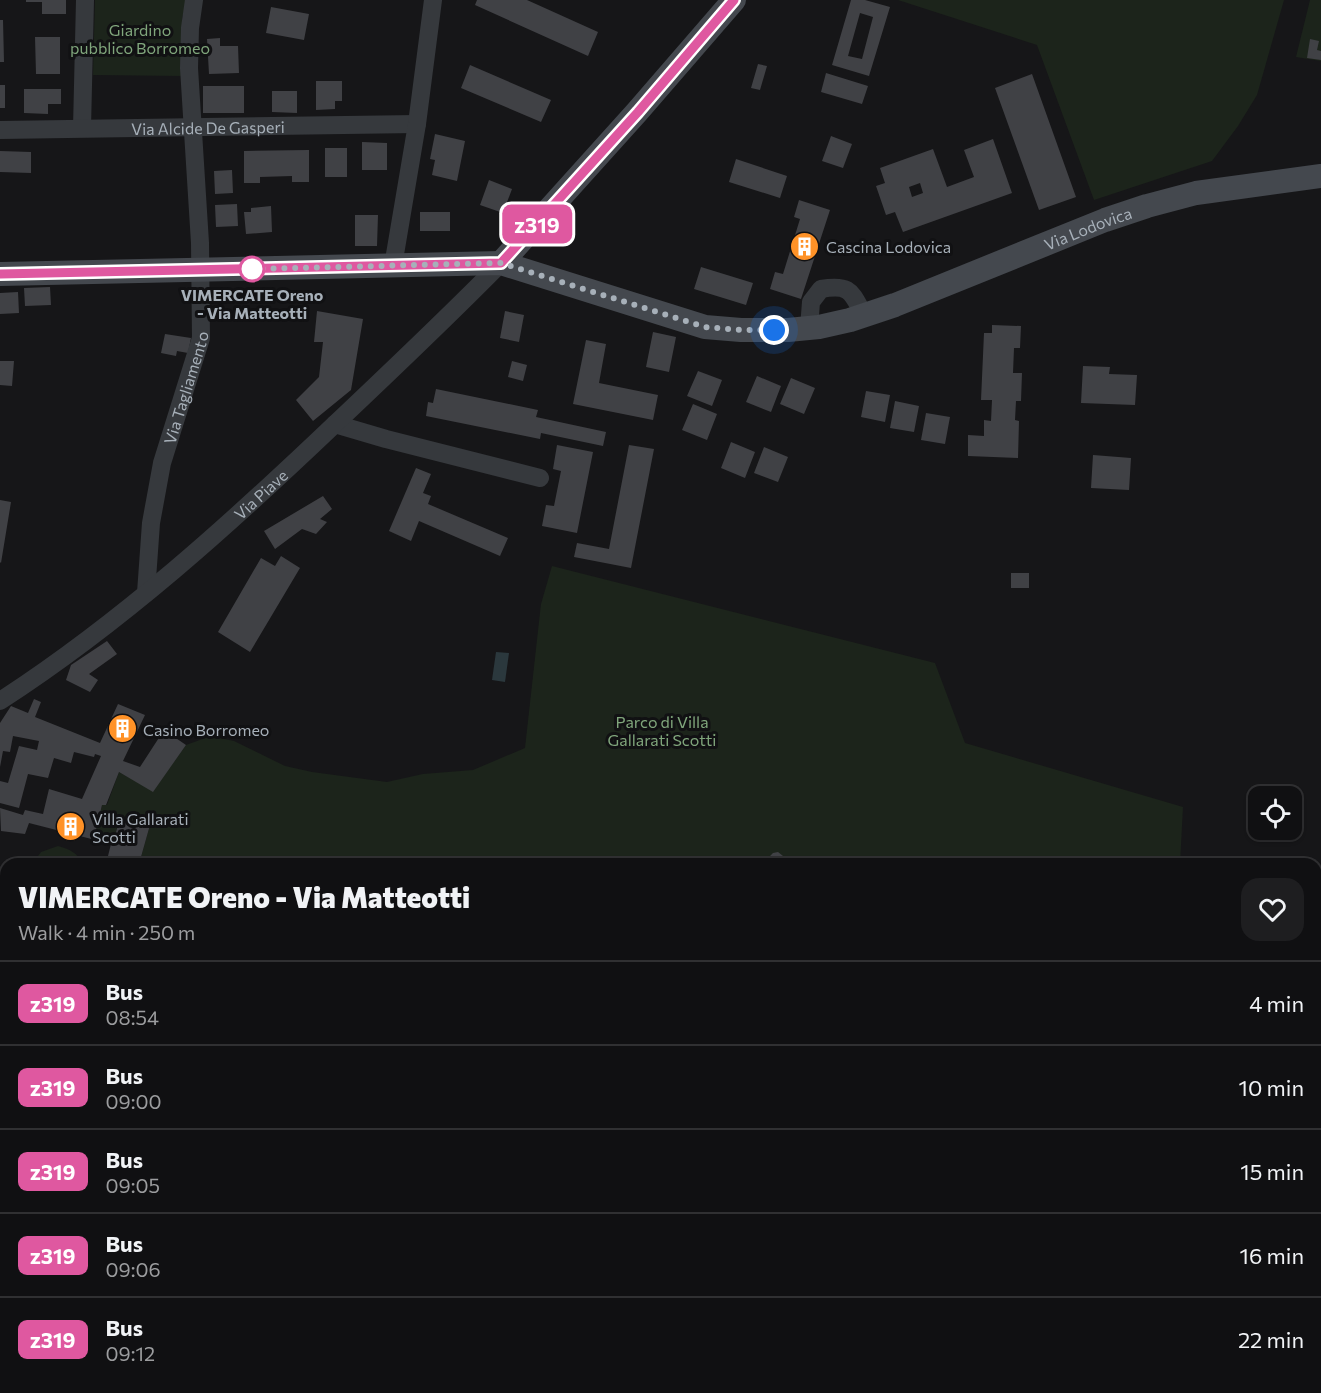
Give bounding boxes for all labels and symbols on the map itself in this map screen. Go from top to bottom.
park label: Giardino pubblico Borromeo [70,20,210,57]
street label: Via Alcide De Gasperi [131,116,285,138]
street label: Via Lodovica [1041,202,1134,253]
line badge: z319 [495,204,579,244]
building icon: Cascina Lodovica [789,230,821,262]
place label: Cascina Lodovica [826,237,951,256]
marker: VIMERCATE Oreno - Via Matteotti [239,256,265,282]
place label: VIMERCATE Oreno - Via Matteotti [181,285,324,322]
your location [759,315,789,345]
street label: Via Tagliamento [159,332,211,446]
street label: Via Piave [230,465,291,523]
park label: Parco di Villa Gallarati Scotti [608,712,716,749]
building icon: Casino Borromeo [106,713,138,745]
place label: Casino Borromeo [143,720,269,739]
place label: Villa Gallarati Scotti [92,809,189,846]
building icon: Villa Gallarati Scotti [55,811,87,843]

